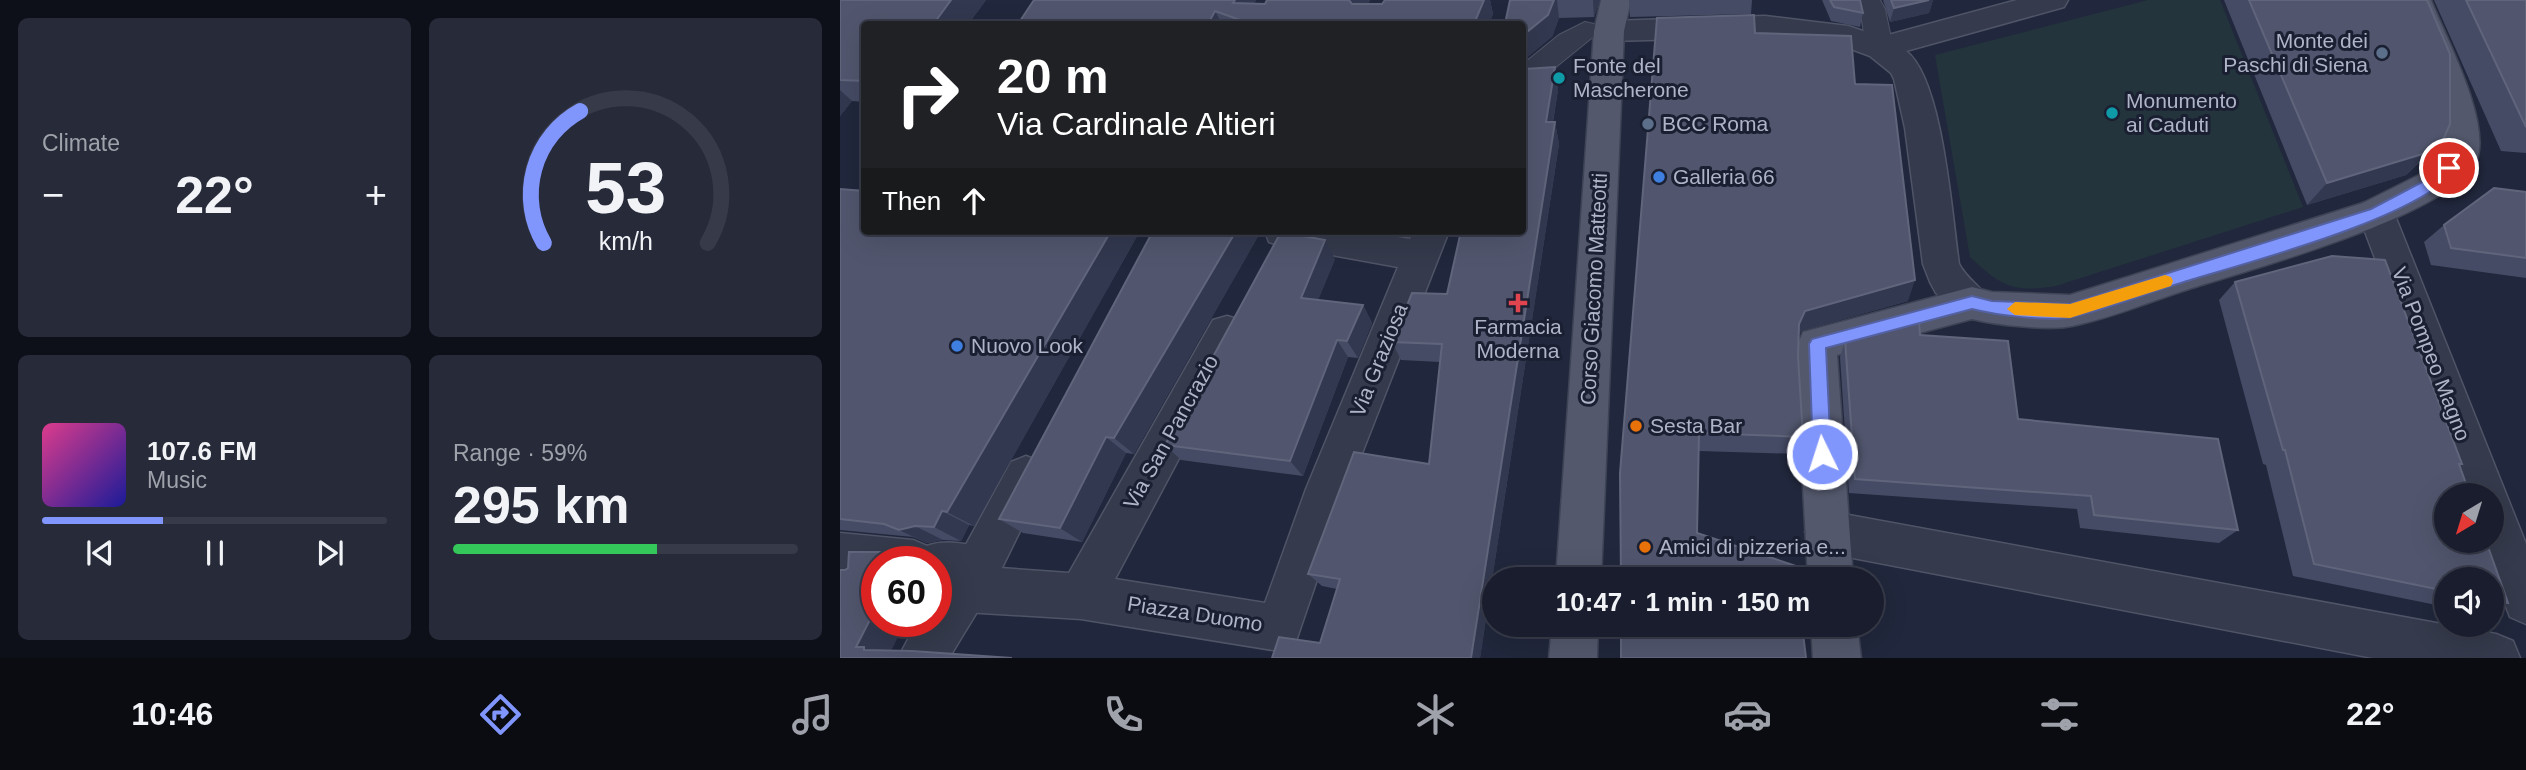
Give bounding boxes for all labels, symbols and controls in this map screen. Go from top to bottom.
place label: Monte dei Paschi di Siena [2223,29,2368,76]
marker: Monte dei Paschi di Siena [2374,45,2390,61]
icon: right [882,49,973,140]
text: 20 m [997,49,1109,103]
place label: Fonte del Mascherone [1573,54,1689,101]
marker: Fonte del Mascherone [1551,70,1567,86]
place label: Monumento ai Caduti [2126,89,2237,136]
marker: Monumento ai Caduti [2104,105,2120,121]
text: Via Cardinale Altieri [997,106,1276,142]
place label: BCC Roma [1662,112,1769,135]
marker: BCC Roma [1640,116,1656,132]
text: Climate [42,130,120,156]
pin [2419,138,2479,198]
text: 53 [585,148,666,229]
icon: arrive [2430,149,2468,187]
place label: Galleria 66 [1673,165,1775,188]
text: 22° [175,166,254,224]
marker: Galleria 66 [1651,169,1667,185]
street label: Corso Giacomo Matteotti [1576,172,1611,406]
text: − [42,174,64,216]
text: + [365,174,387,216]
icon: ahead [955,182,993,220]
text: Then [882,186,941,216]
text: km/h [598,227,653,255]
street label: Via Pompeo Magno [2388,264,2475,444]
marker: Farmacia Moderna [1510,295,1526,311]
street label: Via Graziosa [1345,300,1412,420]
place label: Farmacia Moderna [1474,315,1562,362]
place label: Nuovo Look [971,334,1084,357]
marker: Nuovo Look [949,338,965,354]
street label: Via San Pancrazio [1119,351,1222,513]
place label: Sesta Bar [1650,414,1742,437]
position arrow [1785,417,1859,491]
marker: Sesta Bar [1628,418,1644,434]
text: 107.6 FM [147,436,257,466]
text: Range · 59% [453,440,587,466]
text: Music [147,467,207,493]
text: 295 km [453,476,629,534]
north arrow [2434,483,2504,553]
map controls [2434,483,2504,637]
icon: previous [81,534,119,572]
icon: pause [196,534,234,572]
icon: next [311,534,349,572]
place label: Amici di pizzeria e... [1659,535,1846,558]
marker: Amici di pizzeria e... [1637,539,1653,555]
speed limit sign: 60 [861,546,952,637]
button: sound [2434,567,2504,637]
text: 10:47 · 1 min · 150 m [1556,587,1810,617]
street label: Piazza Duomo [1126,591,1264,636]
icon: directions [476,690,525,739]
icon: music [788,690,837,739]
icon: phone [1099,690,1148,739]
icon: climate [1411,690,1460,739]
icon: car [1723,690,1772,739]
icon: filters [2035,690,2084,739]
text: 10:46 [131,696,213,732]
text: 22° [2346,696,2395,732]

